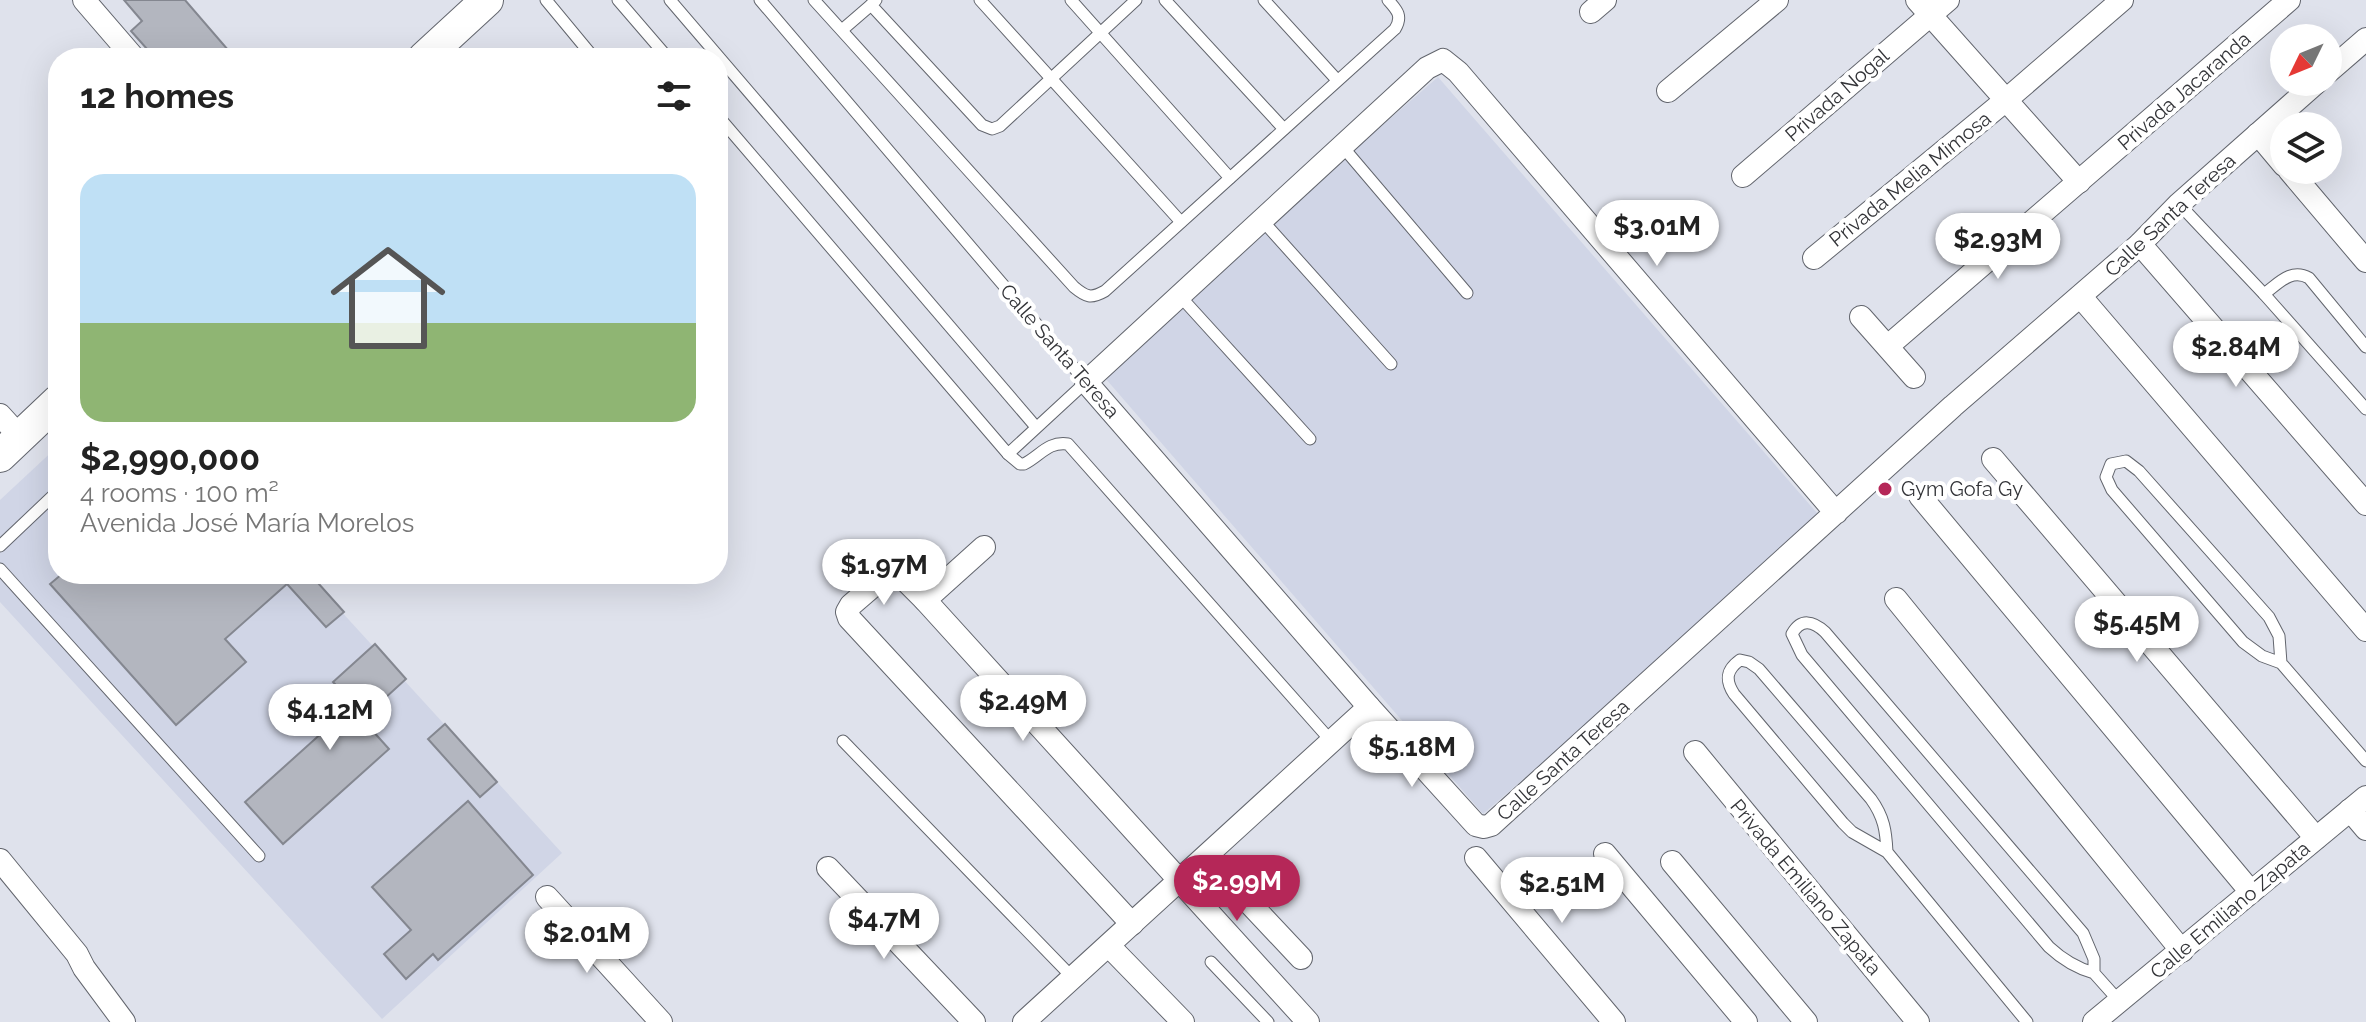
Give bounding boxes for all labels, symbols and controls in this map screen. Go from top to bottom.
north arrow [2270,24,2342,96]
map controls [2270,24,2342,184]
street label: Privada Jacaranda [2113,27,2255,155]
street label: Privada Nogal [1780,43,1894,147]
icon: filters [652,74,696,118]
text: 12 homes [80,76,234,116]
street label: Privada Melia Mimosa [1824,106,1996,252]
button: layers [2270,112,2342,184]
street label: Calle Santa Teresa [2100,148,2240,282]
pin: $3.01M [1592,200,1722,268]
text: $3.01M [1613,211,1701,241]
pin: $2.93M [1933,213,2063,281]
text: $2.93M [1953,224,2043,254]
icon: home [316,226,460,370]
street label: Calle Santa Teresa [995,279,1125,423]
pin: $2.84M [2171,321,2301,389]
text: $2.84M [2191,332,2281,362]
text: $2,990,000 [80,438,260,478]
place label: Gym Gofa Gy [1901,477,2023,501]
text: 4 rooms · 100 m² [80,478,279,508]
marker: Gym Gofa Gy [1876,480,1894,498]
text: Avenida José María Morelos [80,508,414,538]
pin: $1.97M [819,539,949,607]
text: $1.97M [840,550,928,580]
pin: $5.45M [2072,596,2202,664]
text: $5.45M [2093,607,2181,637]
pin: $2.49M [958,675,1088,743]
pin: $4.12M [265,684,395,752]
text: $2.49M [978,686,1068,716]
street label: Calle Santa Teresa [1492,694,1634,826]
text: $4.12M [286,695,374,725]
pin: $5.18M [1347,721,1477,789]
text: $5.18M [1368,732,1456,762]
street label: Privada Emiliano Zapata [1725,794,1887,980]
street label: Calle Emiliano Zapata [2145,836,2315,984]
pin: $2.99M [1172,855,1302,923]
pin: $2.51M [1497,857,1627,925]
text: $2.99M [1192,866,1282,896]
text: $2.51M [1519,868,1605,898]
pin: $4.7M [828,893,940,961]
text: $4.7M [847,904,921,934]
pin: $2.01M [522,907,652,975]
text: $2.01M [543,918,631,948]

